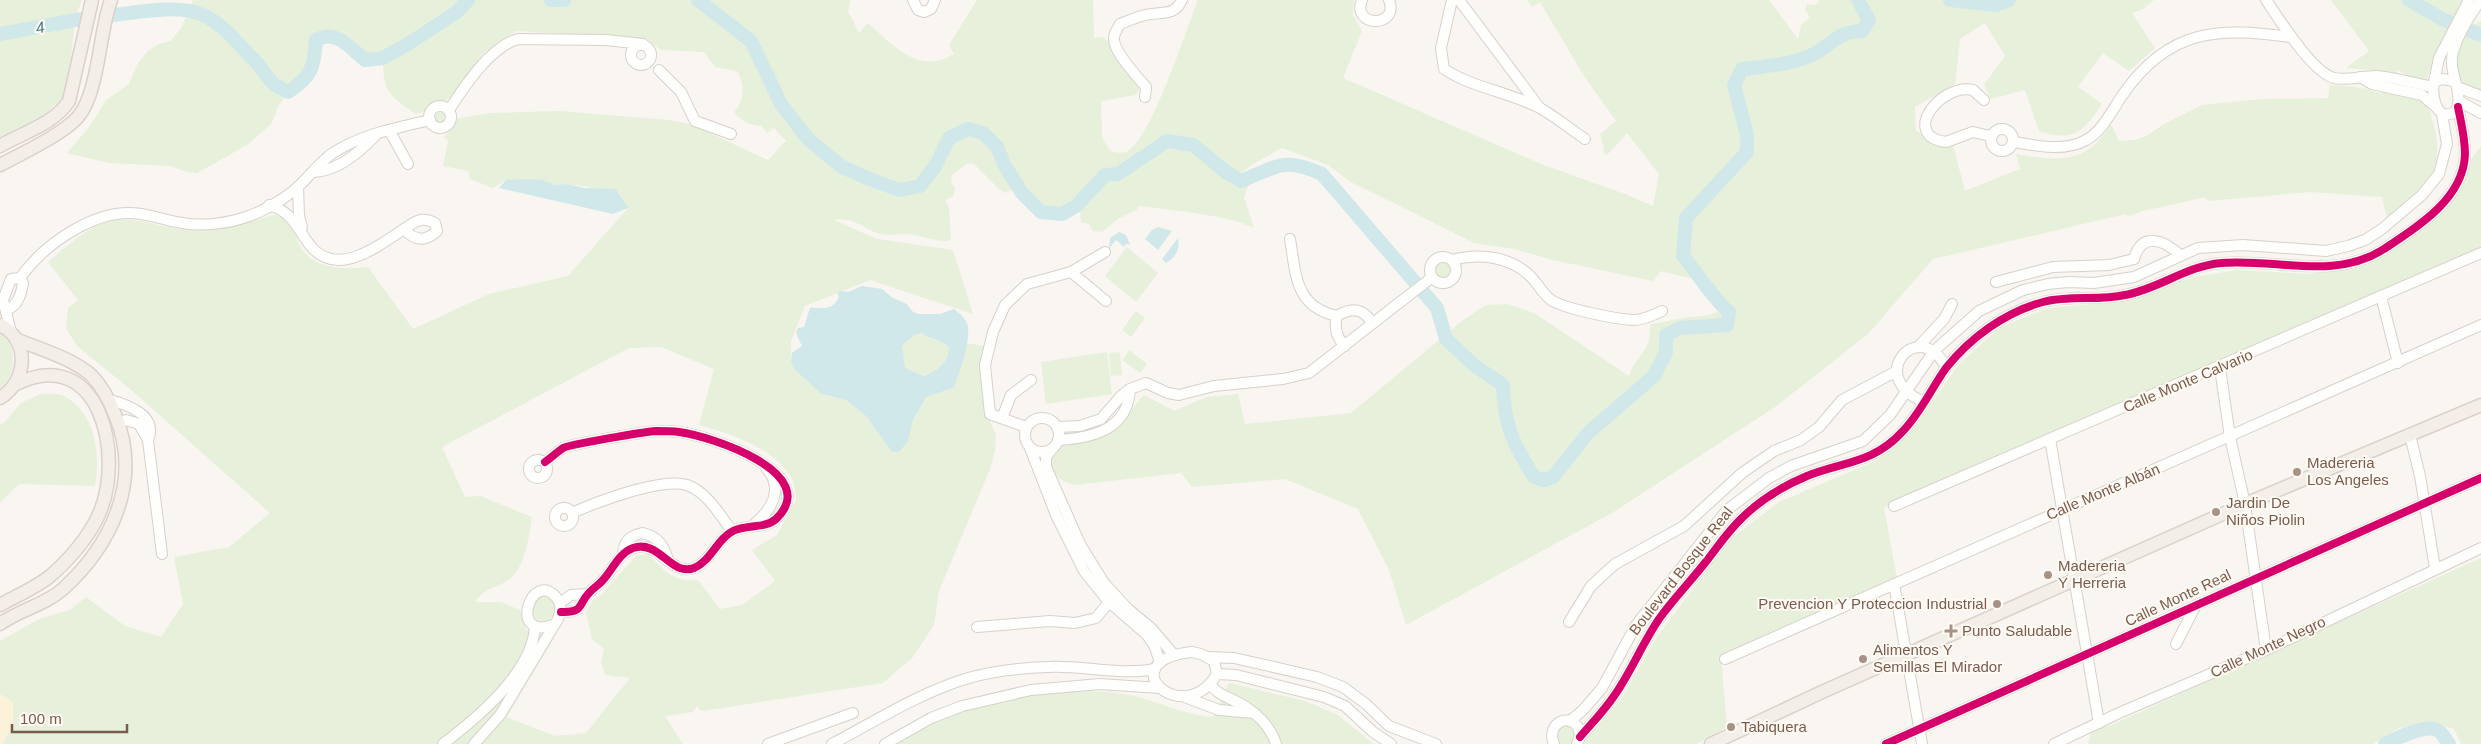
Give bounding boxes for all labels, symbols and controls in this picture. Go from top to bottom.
water label: 4 [34,18,46,37]
street label: Calle Monte Calvario [2120,346,2255,416]
place label: Madereria Los Angeles [2307,454,2389,488]
street label: Calle Monte Albán [2043,460,2162,523]
marker: Madereria Los Angeles [2291,466,2303,478]
place label: Jardin De Niños Piolin [2226,494,2305,528]
street label: Boulevard Bosque Real [1625,503,1736,638]
marker: Jardin De Niños Piolin [2210,506,2222,518]
place label: Madereria Y Herreria [2058,557,2127,591]
street label: Calle Monte Real [2122,566,2234,630]
marker: Madereria Y Herreria [2042,569,2054,581]
place label: Prevencion Y Proteccion Industrial [1758,595,1987,612]
marker: Prevencion Y Proteccion Industrial [1991,598,2003,610]
street label: Calle Monte Negro [2208,612,2328,681]
place label: Punto Saludable [1962,622,2072,639]
marker: Punto Saludable [1944,624,1958,638]
place label: Alimentos Y Semillas El Mirador [1873,641,2002,675]
marker: Alimentos Y Semillas El Mirador [1857,653,1869,665]
scale bar [12,702,128,734]
text: 100 m [20,710,62,727]
place label: Tabiquera [1741,718,1808,735]
marker: Tabiquera [1725,721,1737,733]

